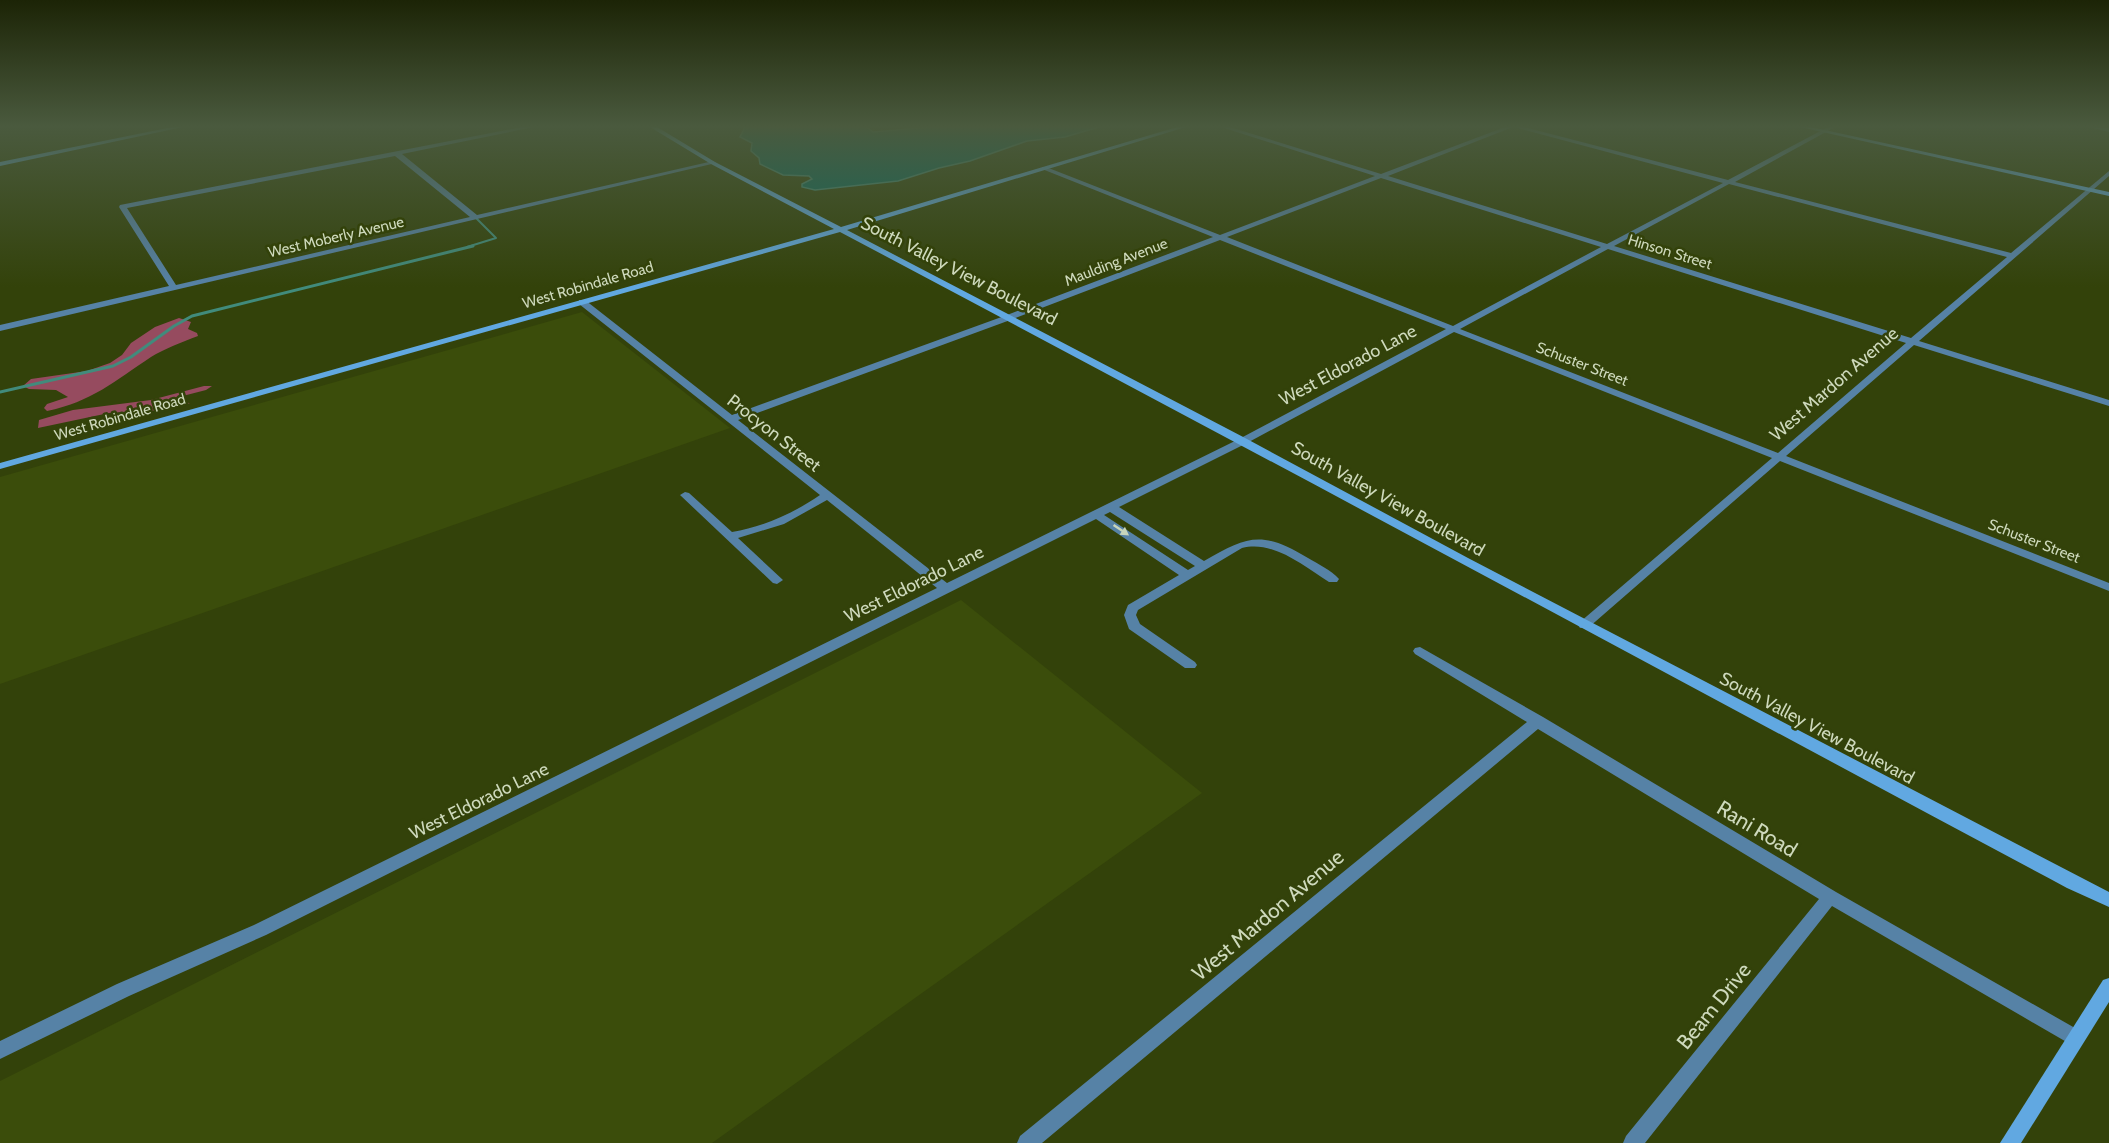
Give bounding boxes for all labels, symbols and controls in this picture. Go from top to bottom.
street label: South Valley View Boulevard [857,212,1061,330]
street label: West Moberly Avenue [266,213,406,261]
street label: Hinson Street [1626,231,1714,273]
street label: Maulding Avenue [1062,234,1170,290]
street label: West Robindale Road [520,258,656,312]
street label: West Eldorado Lane [1276,320,1420,410]
street label: West Mardon Avenue [1765,322,1903,446]
street label: Schuster Street [1533,338,1631,390]
street label: West Robindale Road [52,390,188,444]
street label: Procyon Street [723,390,825,476]
street label: South Valley View Boulevard [1288,437,1488,561]
street label: Schuster Street [1985,515,2083,567]
one-way arrow [1112,525,1129,536]
street label: West Eldorado Lane [841,541,987,627]
street label: South Valley View Boulevard [1716,667,1918,789]
street label: West Eldorado Lane [406,758,552,844]
street label: Rani Road [1713,795,1802,862]
street label: West Mardon Avenue [1187,844,1349,985]
street label: Beam Drive [1671,957,1756,1054]

